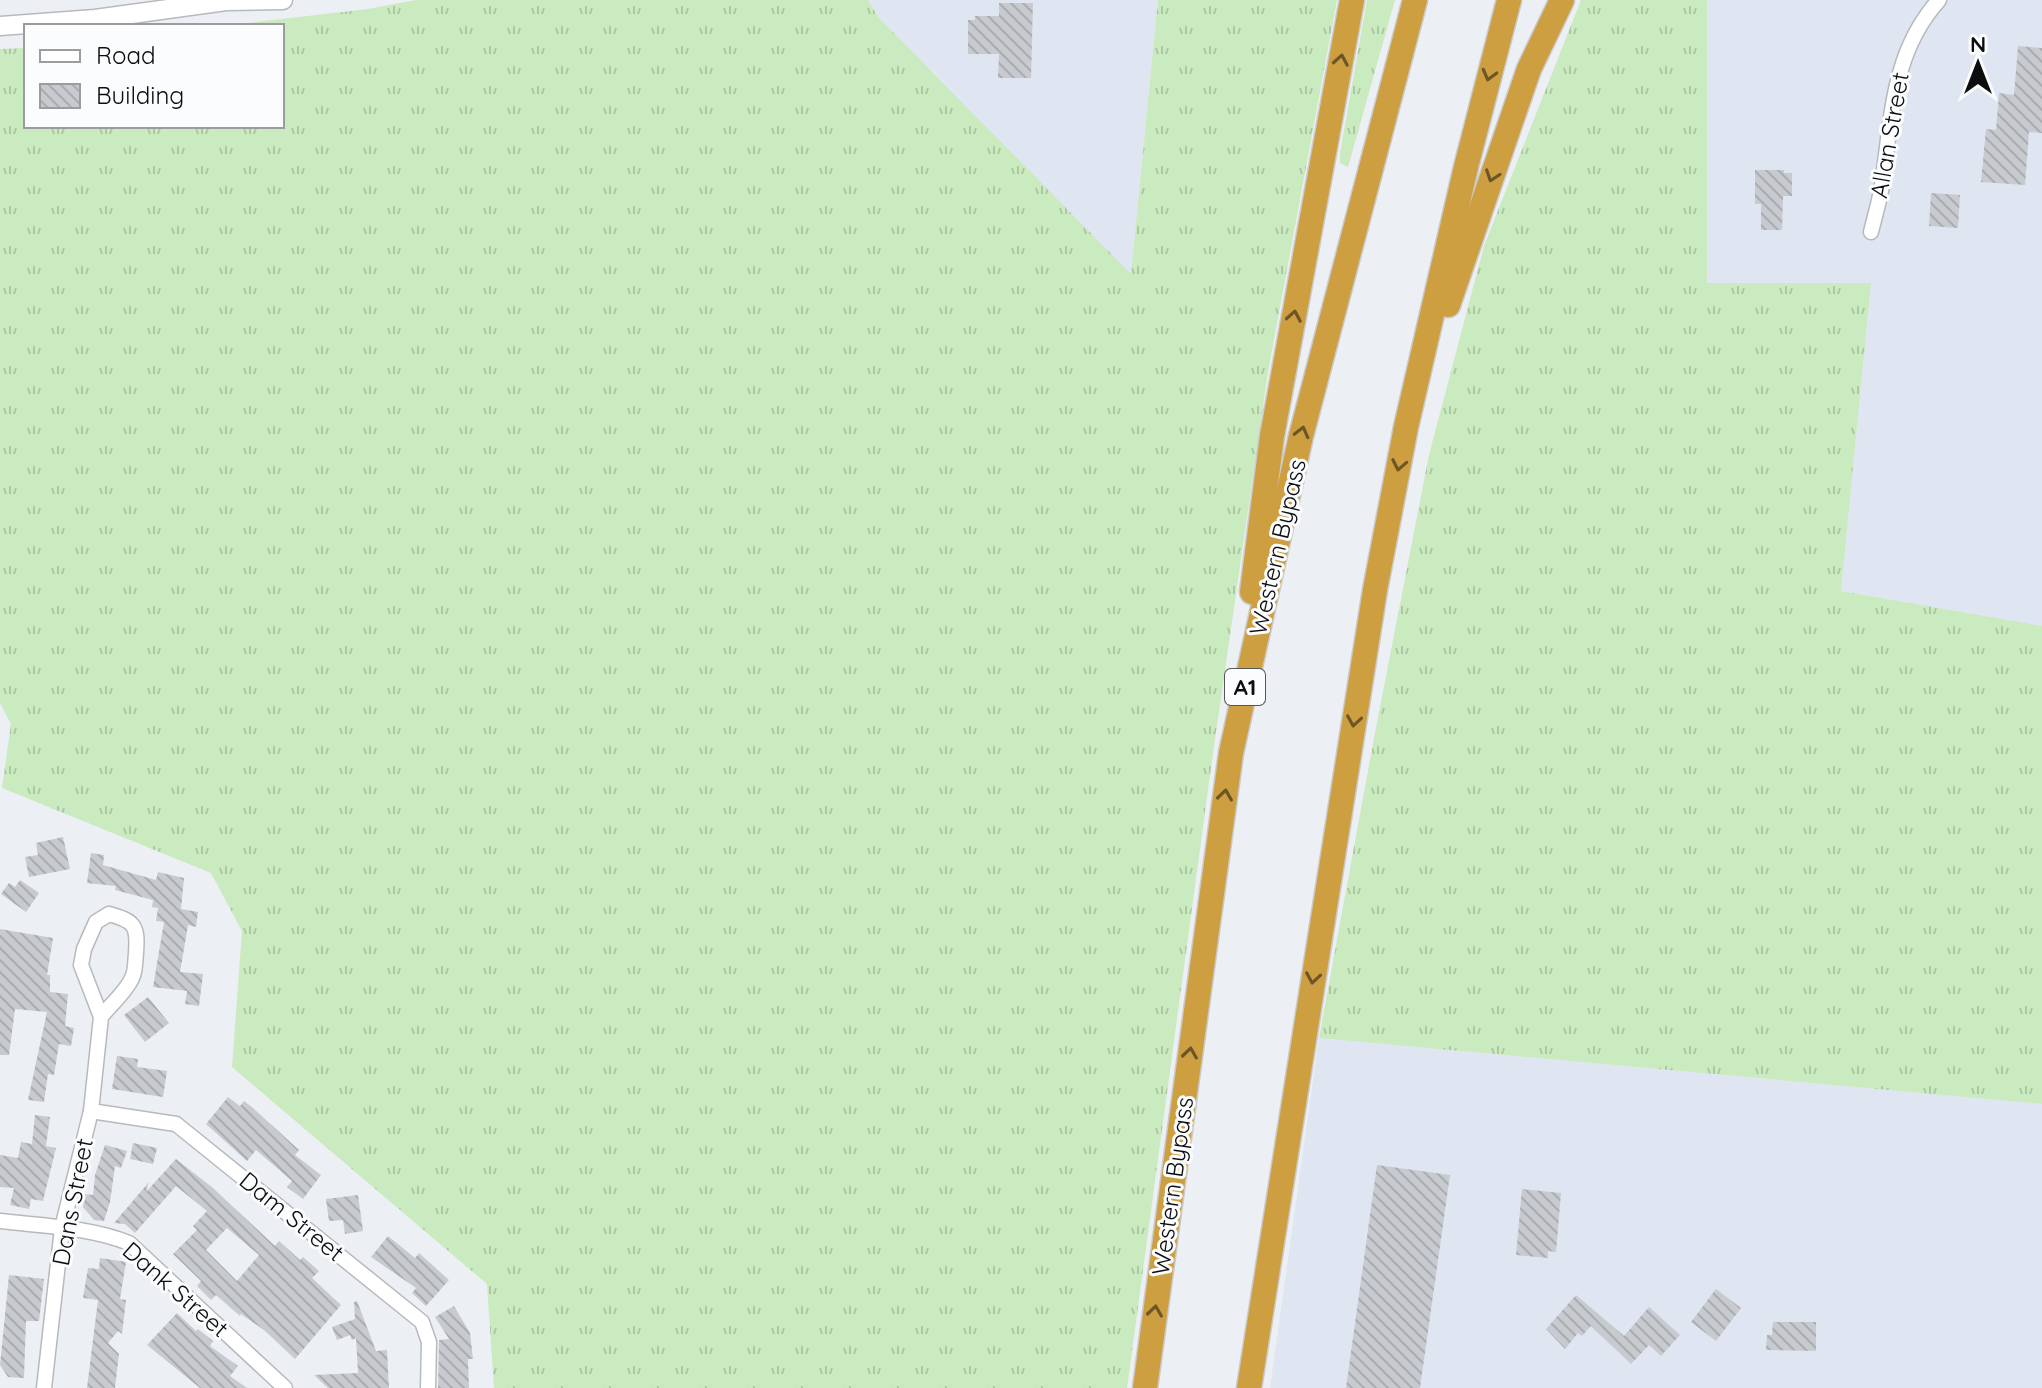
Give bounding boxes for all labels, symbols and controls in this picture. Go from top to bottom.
legend [24,24,284,128]
north arrow [1938,24,2018,104]
text: N [1970,30,1986,58]
text: Road [96,40,156,70]
one-way arrow [1332,53,1349,67]
one-way arrow [1482,68,1499,82]
street label: Allan Street [1863,70,1915,200]
text: Building [96,80,184,110]
one-way arrow [1485,169,1501,183]
one-way arrow [1285,309,1302,322]
one-way arrow [1293,425,1310,439]
street label: Western Bypass [1242,456,1312,638]
one-way arrow [1391,458,1408,472]
road number: A1 [1225,669,1265,705]
one-way arrow [1346,714,1363,728]
one-way arrow [1216,789,1233,802]
one-way arrow [1305,971,1322,985]
one-way arrow [1181,1046,1198,1060]
street label: Western Bypass [1145,1095,1199,1277]
street label: Dans Street [45,1136,99,1268]
street label: Dam Street [234,1165,350,1267]
street label: Dank Street [117,1235,235,1343]
one-way arrow [1146,1304,1163,1318]

